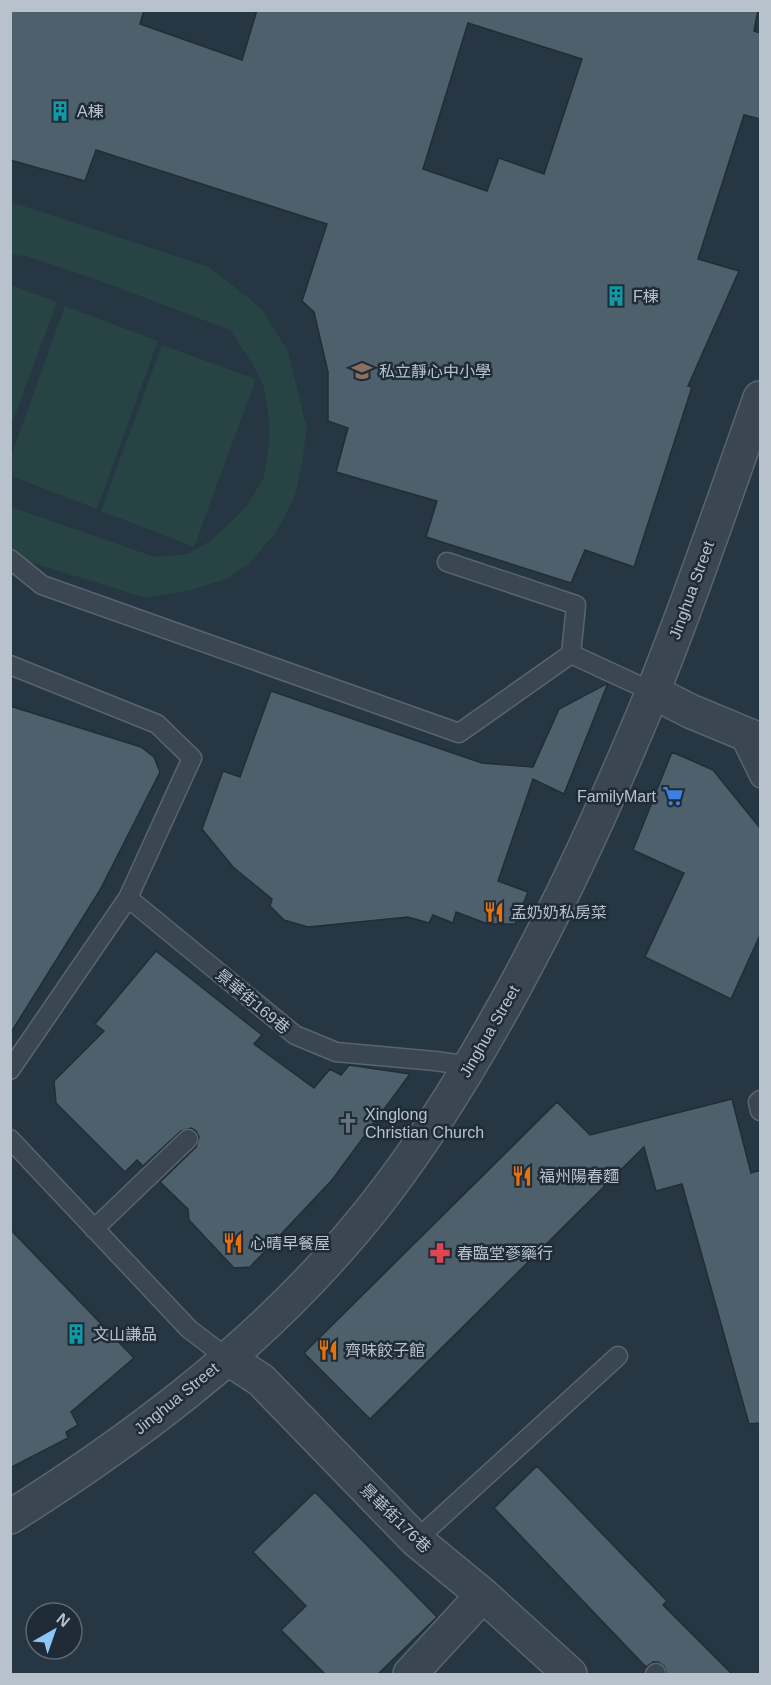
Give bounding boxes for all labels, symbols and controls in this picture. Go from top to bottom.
building icon: A棟 [48,99,72,123]
place label: A棟 [77,103,104,120]
building icon: F棟 [604,284,628,308]
place label: F棟 [633,288,659,305]
school or university icon: 私立靜心中小學 [350,359,374,383]
place label: 私立靜心中小學 [379,363,491,380]
street label: Jinghua Street [666,538,717,642]
supermarket icon: FamilyMart [661,784,685,808]
place label: FamilyMart [577,788,657,805]
restaurant icon: 孟奶奶私房菜 [482,900,506,924]
place label: 孟奶奶私房菜 [511,904,607,921]
street label: 景華街169巷 [212,966,293,1037]
street label: Jinghua Street [456,982,523,1080]
place label: Xinglong Christian Church [365,1106,484,1141]
church icon: Xinglong Christian Church [336,1111,360,1135]
restaurant icon: 福州陽春麵 [510,1164,534,1188]
place label: 福州陽春麵 [539,1168,619,1185]
restaurant icon: 心晴早餐屋 [221,1231,245,1255]
place label: 心晴早餐屋 [250,1235,330,1252]
pharmacy icon: 春臨堂蔘藥行 [428,1241,452,1265]
place label: 春臨堂蔘藥行 [457,1245,553,1262]
building icon: 文山謙品 [64,1322,88,1346]
place label: 文山謙品 [93,1326,157,1343]
restaurant icon: 齊味餃子館 [316,1338,340,1362]
place label: 齊味餃子館 [345,1342,425,1359]
street label: Jinghua Street [131,1359,222,1437]
street label: 景華街176巷 [357,1481,434,1556]
north arrow [24,1601,84,1661]
text: N [53,1610,73,1630]

